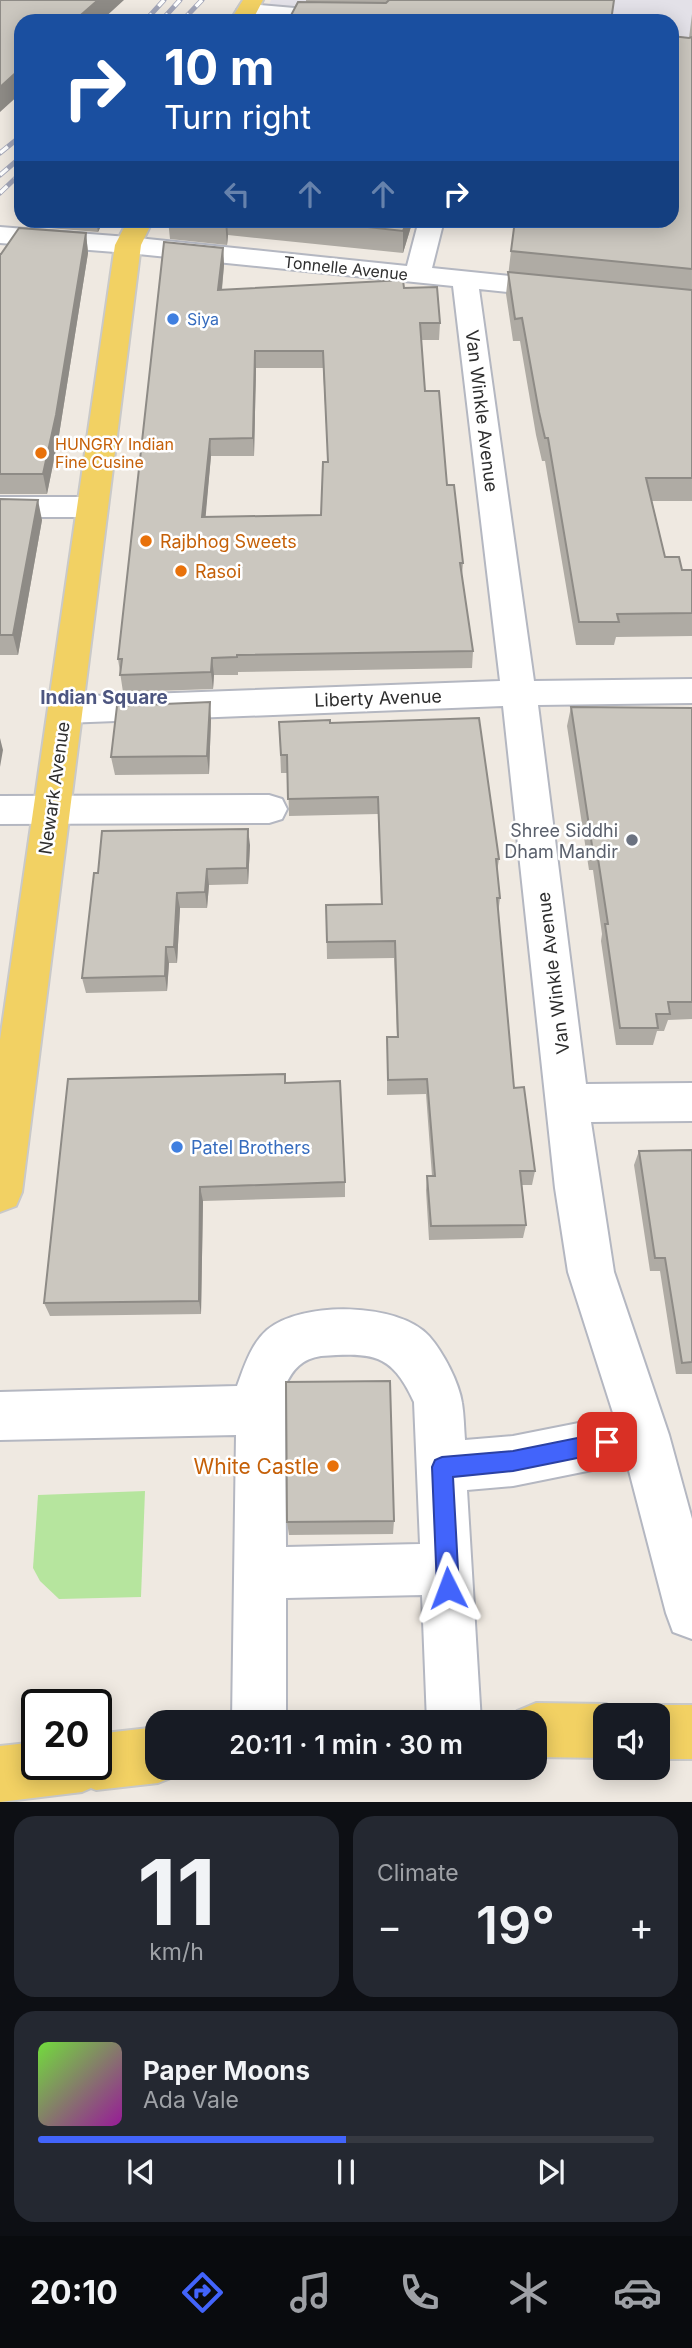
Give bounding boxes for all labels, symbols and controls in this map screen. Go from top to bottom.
text: 10 m [164,38,275,97]
icon: right [49,42,140,133]
text: Turn right [164,98,311,137]
icon: left [218,175,256,213]
icon: ahead [291,175,329,213]
icon: ahead [364,175,402,213]
icon: right [437,175,475,213]
street label: Tonnelle Avenue [283,252,409,284]
place label: Siya [187,309,219,329]
marker: Siya [165,311,181,327]
street label: Van Winkle Avenue [462,329,502,493]
place label: HUNGRY Indian Fine Cusine [55,434,174,472]
marker: HUNGRY Indian Fine Cusine [33,445,49,461]
place label: Rajbhog Sweets [160,531,297,552]
marker: Rajbhog Sweets [138,533,154,549]
place label: Rasoi [195,561,241,582]
marker: Rasoi [173,563,189,579]
street label: Liberty Avenue [314,685,442,711]
district label: Indian Square [40,686,168,709]
street label: Newark Avenue [34,720,74,856]
place label: Shree Siddhi Dham Mandir [504,820,618,862]
marker: Shree Siddhi Dham Mandir [624,832,640,848]
street label: Van Winkle Avenue [533,891,573,1055]
place label: Patel Brothers [191,1137,311,1158]
marker: Patel Brothers [169,1139,185,1155]
pin [577,1412,637,1472]
icon: arrive [588,1423,626,1461]
place label: White Castle [194,1454,319,1479]
marker: White Castle [325,1458,341,1474]
position arrow [411,1551,485,1625]
speed limit sign: 20 [21,1689,112,1780]
map controls [593,1703,670,1780]
button: sound [593,1703,670,1780]
text: 20:11 · 1 min · 30 m [229,1729,463,1760]
text: 11 [137,1837,216,1947]
text: Climate [377,1859,459,1887]
text: 19° [476,1894,555,1957]
text: − [377,1903,402,1949]
text: + [629,1903,654,1949]
text: km/h [149,1938,204,1966]
text: Paper Moons [143,2055,310,2086]
text: Ada Vale [143,2086,239,2114]
icon: previous [122,2153,160,2191]
icon: pause [327,2153,365,2191]
icon: next [532,2153,570,2191]
icon: directions [178,2268,227,2317]
icon: music [286,2268,335,2317]
icon: phone [395,2268,444,2317]
icon: climate [504,2268,553,2317]
icon: car [613,2268,662,2317]
text: 20:10 [30,2273,118,2312]

